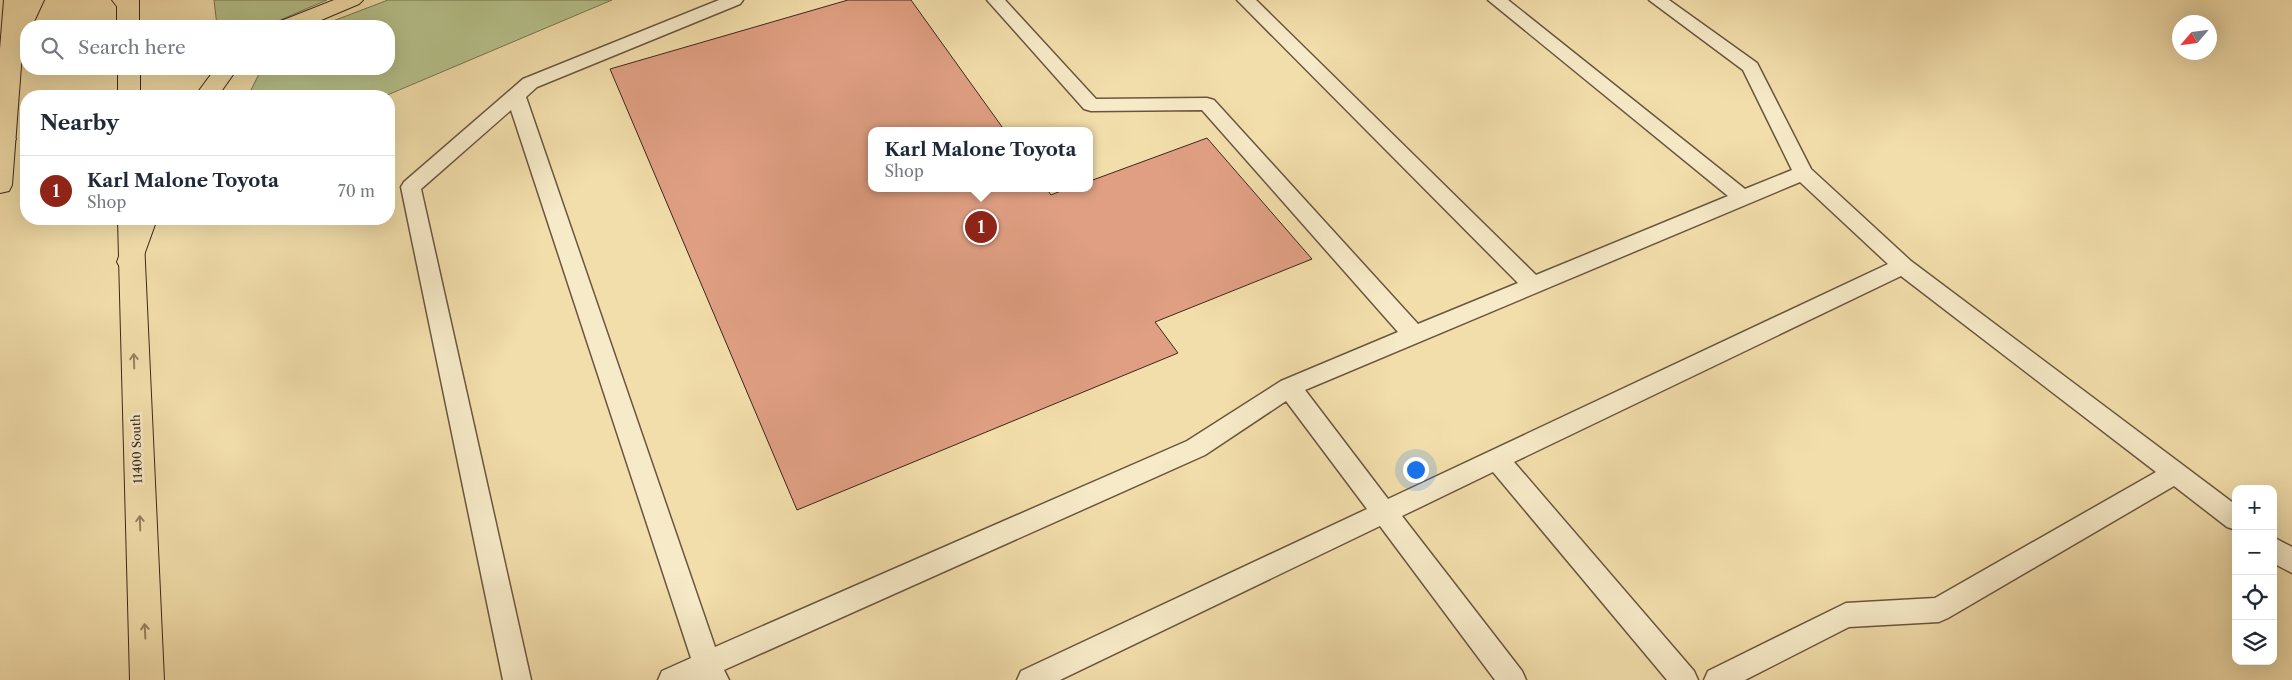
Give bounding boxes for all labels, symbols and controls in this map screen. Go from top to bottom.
north arrow [2172,15,2217,60]
search box [20,20,395,75]
icon: search [38,34,66,62]
text: Search here [78,36,186,59]
text: Nearby [40,110,119,135]
popup [868,127,1093,192]
text: Karl Malone Toyota [884,138,1077,161]
text: Shop [884,161,924,181]
text: Karl Malone Toyota [87,169,279,192]
text: 1 [52,181,60,201]
text: 70 m [338,181,375,201]
text: Shop [87,192,126,212]
pin: 1 [965,208,997,246]
one-way arrow [129,353,139,370]
street label: 11400 South [128,414,145,484]
your location [1403,457,1429,483]
map controls [2232,485,2277,665]
button: + [2232,485,2277,530]
one-way arrow [136,516,145,532]
button: − [2232,530,2277,575]
button: locate [2232,575,2277,620]
button: layers [2232,620,2277,665]
one-way arrow [140,624,150,640]

